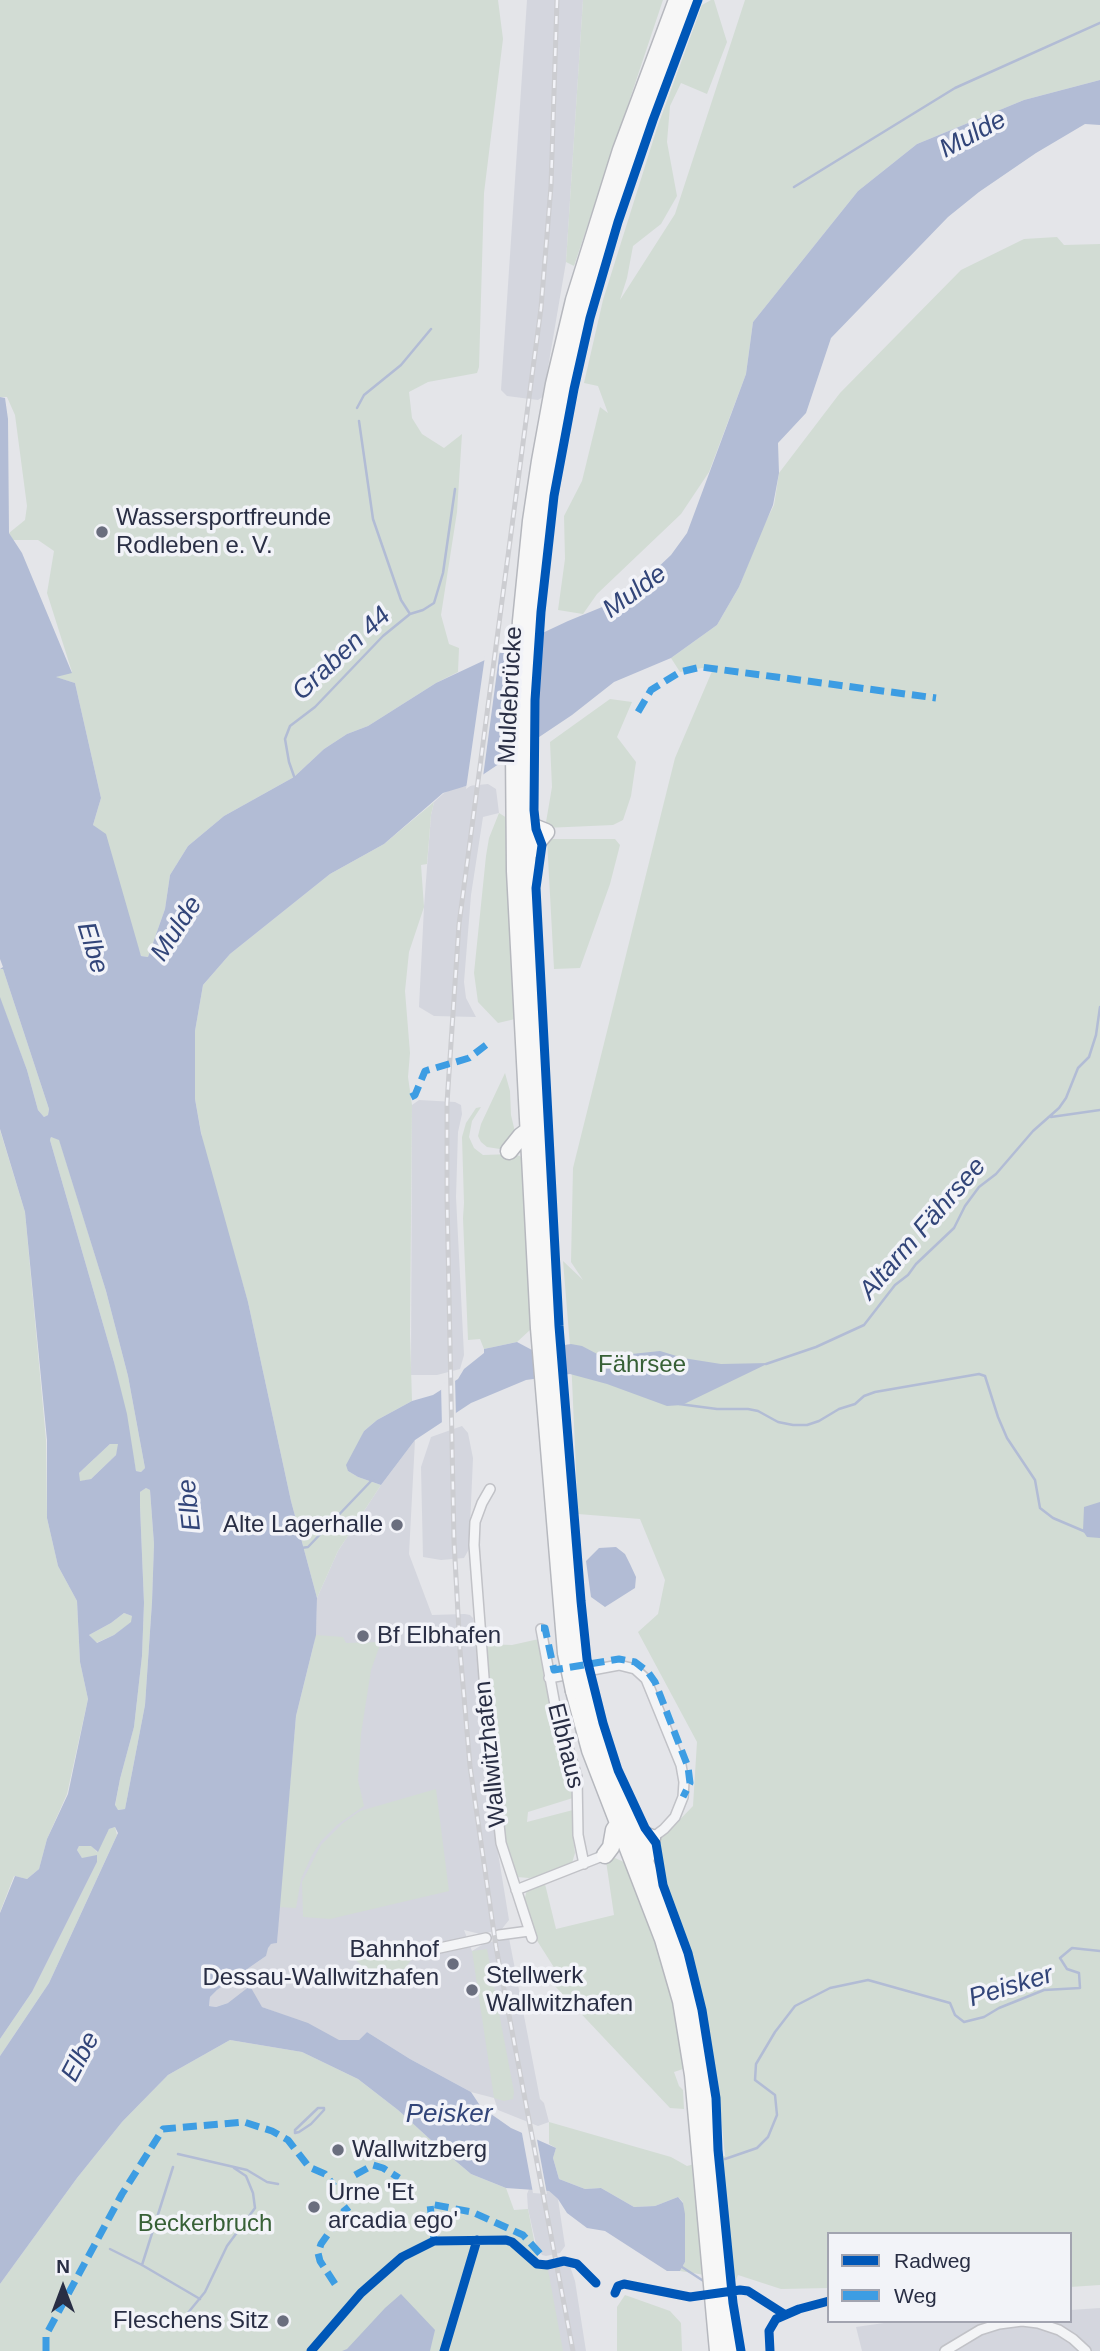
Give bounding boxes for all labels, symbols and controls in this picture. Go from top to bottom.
water label: Mulde [934,105,1012,165]
place label: Wassersportfreunde Rodleben e. V. [116,504,331,560]
marker: Wassersportfreunde Rodleben e. V. [94,524,110,540]
water label: Mulde [597,559,673,625]
water label: Graben 44 [286,601,398,707]
street label: Muldebrücke [493,626,529,764]
water label: Mulde [145,891,209,967]
water label: Elbe [69,919,115,977]
water label: Altarm Fährsee [853,1152,993,1306]
park label: Fährsee [598,1351,686,1379]
water label: Elbe [172,1477,208,1533]
place label: Alte Lagerhalle [223,1511,383,1539]
marker: Alte Lagerhalle [389,1517,405,1533]
place label: Bf Elbhafen [377,1622,501,1650]
marker: Bf Elbhafen [355,1628,371,1644]
street label: Wallwitzhafen [469,1679,513,1829]
street label: Elbhaus [541,1700,589,1792]
place label: Bahnhof Dessau-Wallwitzhafen [202,1936,439,1992]
marker: Bahnhof Dessau-Wallwitzhafen [445,1956,461,1972]
water label: Peisker [965,1959,1057,2015]
place label: Stellwerk Wallwitzhafen [486,1962,633,2018]
marker: Stellwerk Wallwitzhafen [464,1982,480,1998]
water label: Elbe [55,2027,107,2087]
water label: Peisker [406,2099,492,2131]
place label: Wallwitzberg [352,2136,487,2164]
marker: Wallwitzberg [330,2142,346,2158]
place label: Urne 'Et arcadia ego' [328,2179,458,2235]
marker: Urne 'Et arcadia ego' [306,2199,322,2215]
park label: Beckerbruch [138,2210,272,2238]
legend [827,2232,1072,2323]
text: Radweg [894,2249,971,2272]
north arrow [28,2253,98,2323]
text: N [56,2256,70,2277]
text: Weg [894,2284,937,2307]
place label: Fleschens Sitz [113,2307,269,2335]
marker: Fleschens Sitz [275,2313,291,2329]

